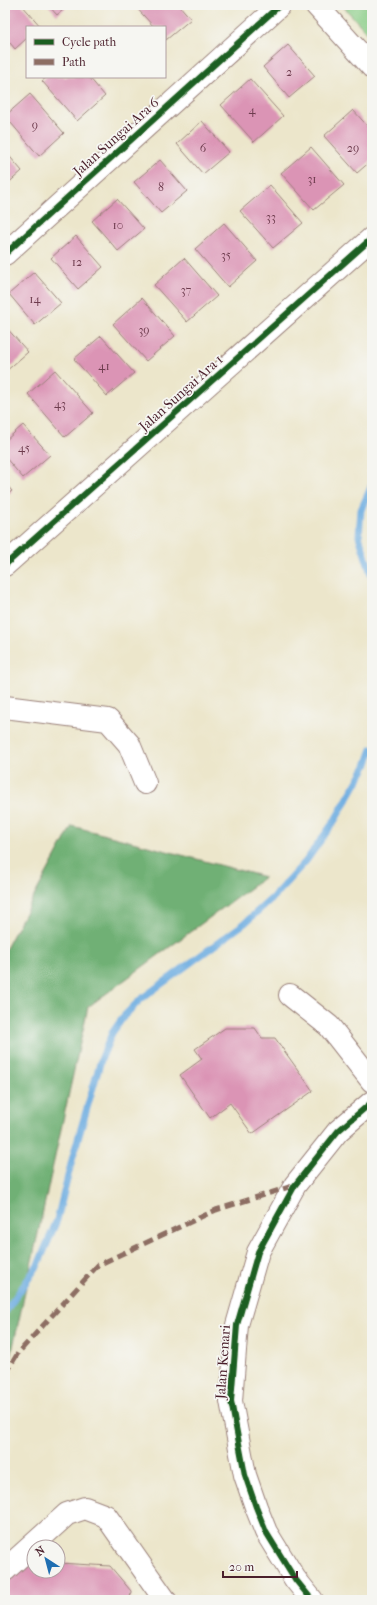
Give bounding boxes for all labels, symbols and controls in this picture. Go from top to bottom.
legend [26,26,166,78]
text: Cycle path [62,35,117,49]
text: Path [62,55,86,69]
house number: 2 [286,65,292,79]
street label: Jalan Sungai Ara 6 [69,94,163,181]
house number: 4 [248,103,256,117]
house number: 9 [32,118,38,132]
house number: 6 [200,141,207,155]
house number: 29 [347,141,359,155]
house number: 31 [307,172,317,186]
house number: 8 [158,180,164,194]
house number: 33 [266,210,276,224]
house number: 10 [113,218,123,232]
house number: 35 [221,248,231,262]
house number: 12 [72,255,82,269]
house number: 37 [181,283,192,297]
house number: 14 [29,292,42,306]
house number: 39 [138,323,150,337]
street label: Jalan Sungai Ara 1 [135,351,226,436]
house number: 41 [98,359,110,373]
house number: 43 [54,397,66,411]
house number: 45 [18,441,30,455]
street label: Jalan Kenari [212,1324,234,1401]
north arrow [26,1539,66,1579]
text: N [33,1543,48,1559]
scale bar [223,1553,297,1579]
text: 20 m [229,1560,254,1574]

